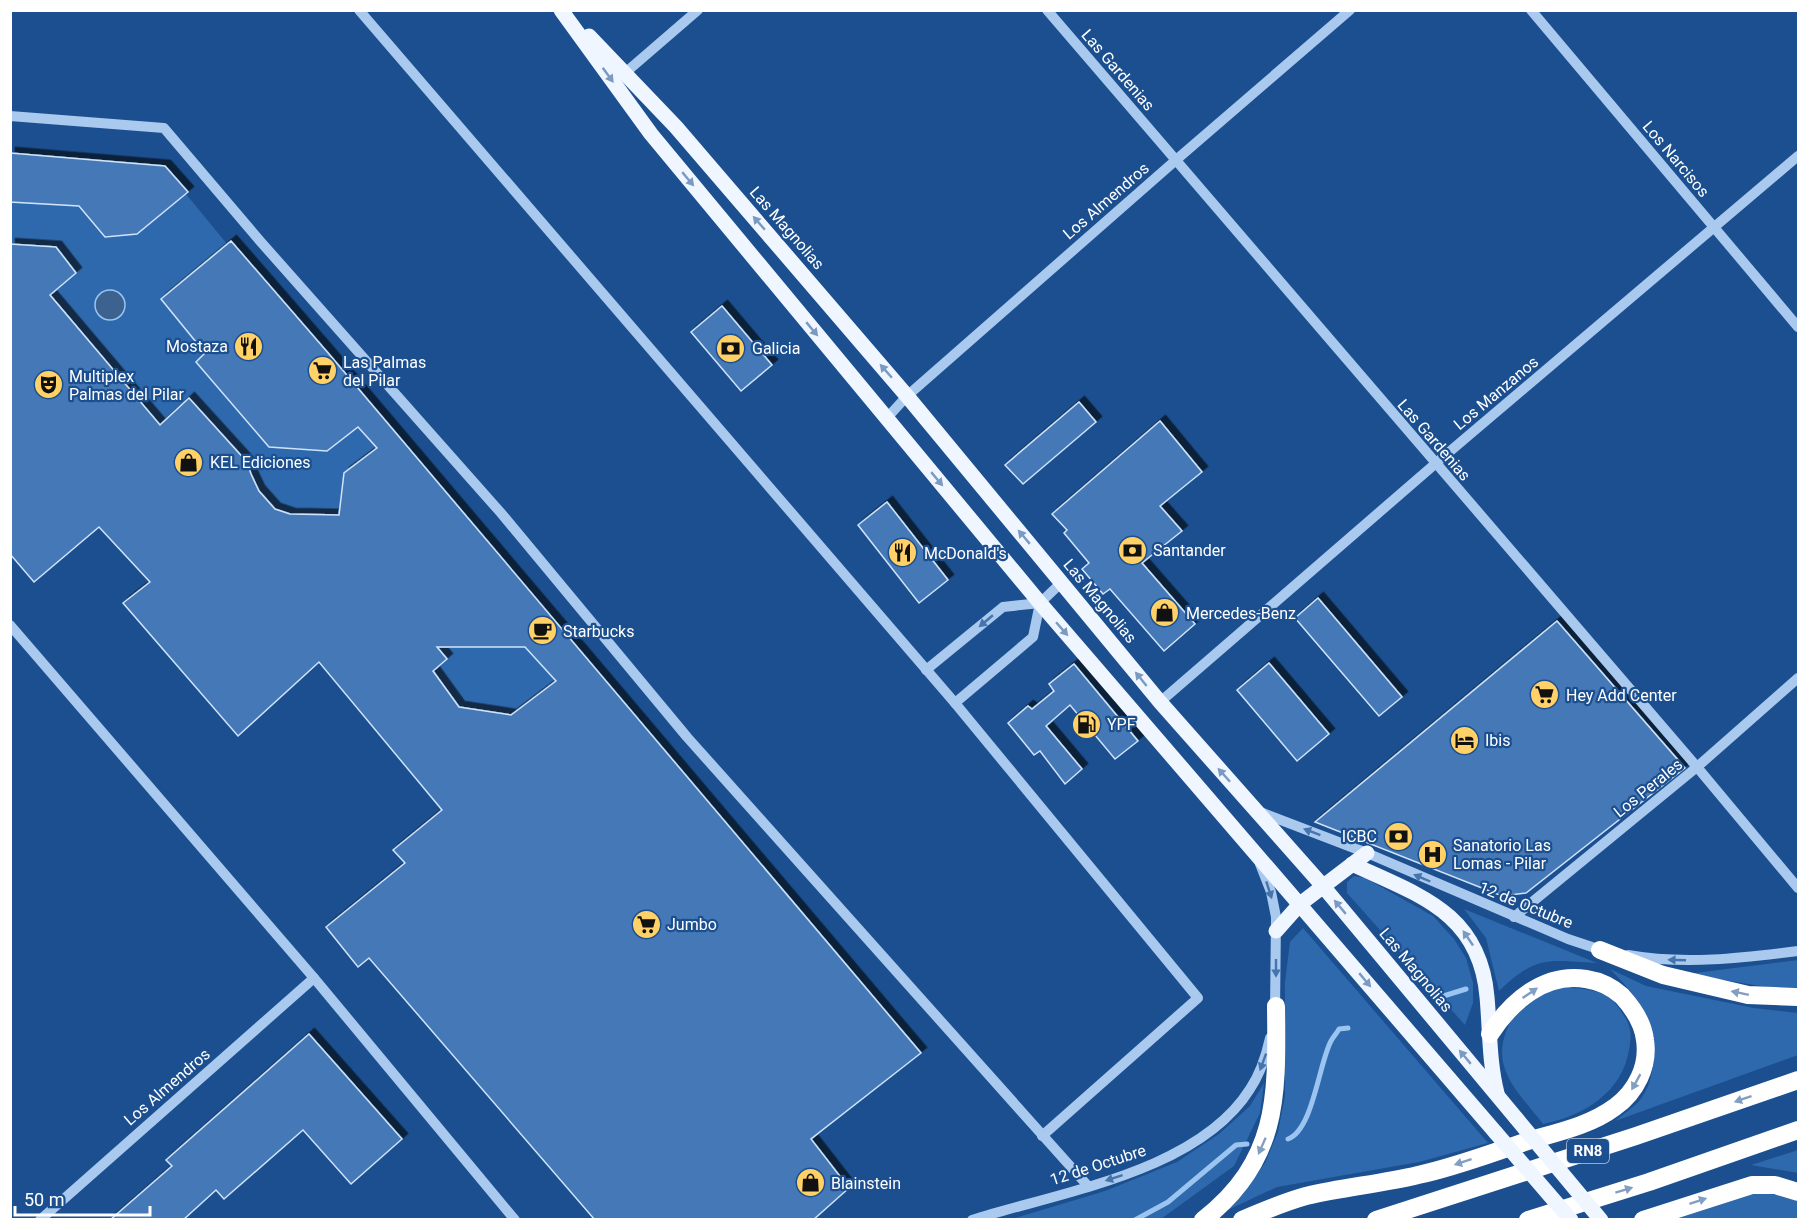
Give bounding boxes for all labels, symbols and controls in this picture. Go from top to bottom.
street label: Las Gardenias [1077,25,1159,115]
one-way arrow [602,66,614,82]
street label: Los Narcisos [1639,117,1713,201]
street label: Los Almendros [1059,159,1153,243]
one-way arrow [682,171,695,187]
street label: Las Magnolias [746,183,828,273]
one-way arrow [753,216,766,231]
one-way arrow [806,321,819,337]
restaurant icon: Mostaza [233,330,265,362]
bank icon: Galicia [715,332,747,364]
place label: Mostaza [166,337,228,356]
place label: Galicia [752,339,800,358]
street label: Los Manzanos [1450,352,1542,434]
place label: Las Palmas del Pilar [343,353,426,390]
supermarket icon: Las Palmas del Pilar [306,355,338,387]
one-way arrow [879,363,892,379]
place label: Multiplex Palmas del Pilar [69,367,185,404]
theatre icon: Multiplex Palmas del Pilar [32,369,64,401]
street label: Las Gardenias [1393,395,1475,485]
shop icon: KEL Ediciones [173,446,205,478]
place label: KEL Ediciones [210,453,311,472]
one-way arrow [930,471,943,486]
one-way arrow [1018,530,1030,545]
bank icon: Santander [1116,534,1148,566]
restaurant icon: McDonald's [887,537,919,569]
place label: Santander [1153,541,1226,560]
place label: McDonald's [924,544,1007,563]
street label: Las Magnolias [1059,555,1141,647]
shop icon: Mercedes-Benz [1149,597,1181,629]
place label: Mercedes-Benz [1186,604,1296,623]
one-way arrow [978,614,994,627]
cafe icon: Starbucks [526,615,558,647]
one-way arrow [1055,621,1068,636]
place label: Starbucks [563,622,634,641]
one-way arrow [1135,672,1148,687]
supermarket icon: Hey Add Center [1529,679,1561,711]
place label: Hey Add Center [1566,686,1677,705]
fuel station icon: YPF [1070,708,1102,740]
place label: YPF [1107,715,1136,734]
hotel icon: Ibis [1448,724,1480,756]
place label: Ibis [1485,731,1510,750]
street label: Los Perales [1610,755,1686,821]
one-way arrow [1218,768,1232,782]
bank icon: ICBC [1382,820,1414,852]
one-way arrow [1303,827,1321,836]
place label: ICBC [1342,827,1377,846]
place label: Sanatorio Las Lomas - Pilar [1453,836,1551,873]
hospital icon: Sanatorio Las Lomas - Pilar [1416,838,1448,870]
one-way arrow [1412,873,1430,883]
street label: 12 de Octubre [1476,878,1576,932]
one-way arrow [1265,881,1274,899]
one-way arrow [1334,899,1347,915]
supermarket icon: Jumbo [630,908,662,940]
place label: Jumbo [667,915,717,934]
street label: Las Magnolias [1375,924,1457,1016]
one-way arrow [1463,930,1474,946]
one-way arrow [1668,955,1687,964]
one-way arrow [1271,959,1281,978]
one-way arrow [1359,972,1372,988]
one-way arrow [1521,987,1538,998]
one-way arrow [1731,988,1750,997]
street label: Los Almendros [120,1045,214,1129]
one-way arrow [1459,1050,1472,1065]
one-way arrow [1257,1054,1267,1072]
one-way arrow [1631,1074,1641,1091]
one-way arrow [1734,1094,1752,1104]
one-way arrow [1256,1137,1266,1155]
road number: RN8 [1567,1139,1609,1163]
street label: 12 de Octubre [1048,1141,1148,1189]
one-way arrow [1454,1158,1472,1167]
shop icon: Blainstein [794,1167,826,1199]
place label: Blainstein [831,1174,901,1193]
one-way arrow [1105,1174,1123,1183]
scale bar [15,1179,150,1217]
one-way arrow [1615,1185,1633,1194]
text: 50 m [24,1189,64,1210]
one-way arrow [1689,1196,1707,1205]

